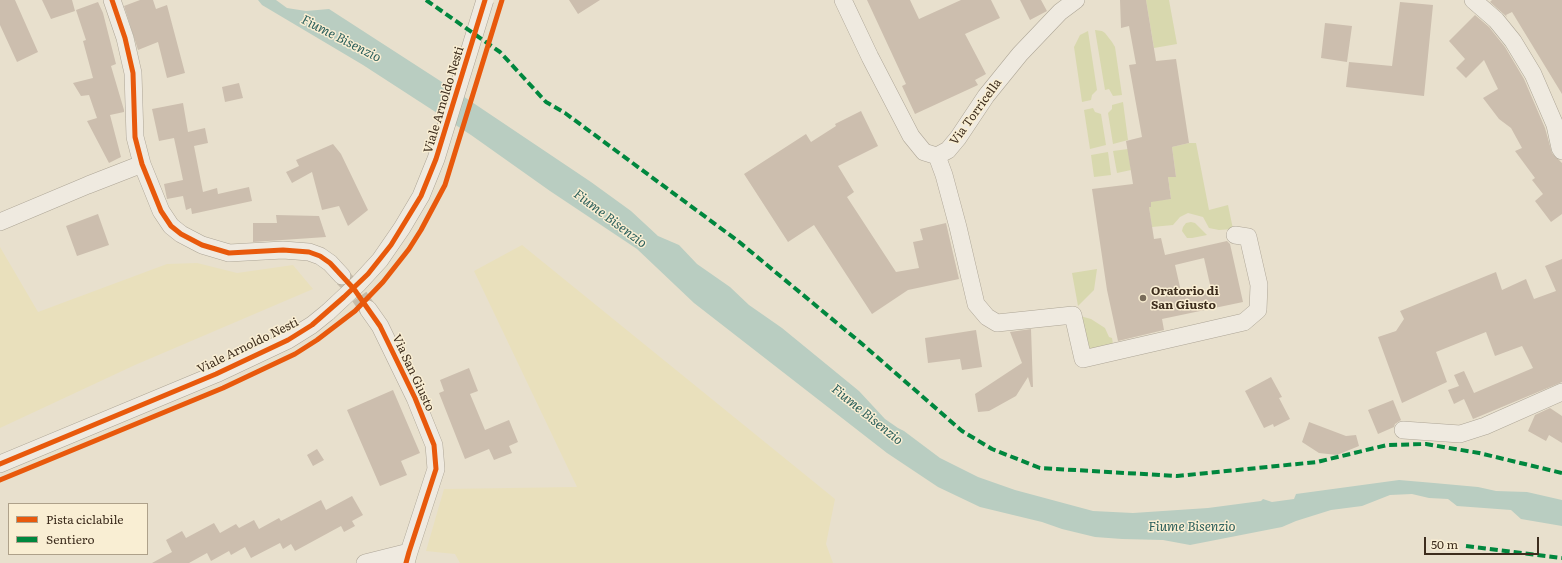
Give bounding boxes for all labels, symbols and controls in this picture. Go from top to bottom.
water label: Fiume Bisenzio [299,12,383,66]
street label: Viale Arnoldo Nesti [421,45,467,155]
street label: Via Torricella [947,76,1005,148]
water label: Fiume Bisenzio [570,187,650,251]
place label: Oratorio di San Giusto [1151,284,1219,312]
marker: Oratorio di San Giusto [1138,293,1148,303]
street label: Viale Arnoldo Nesti [195,315,301,377]
street label: Via San Giusto [389,332,437,414]
water label: Fiume Bisenzio [828,381,906,449]
legend [8,503,148,555]
text: Pista ciclabile [46,510,124,528]
water label: Fiume Bisenzio [1148,519,1236,535]
scale bar [1426,529,1541,555]
text: Sentiero [46,530,94,548]
text: 50 m [1431,535,1458,553]

